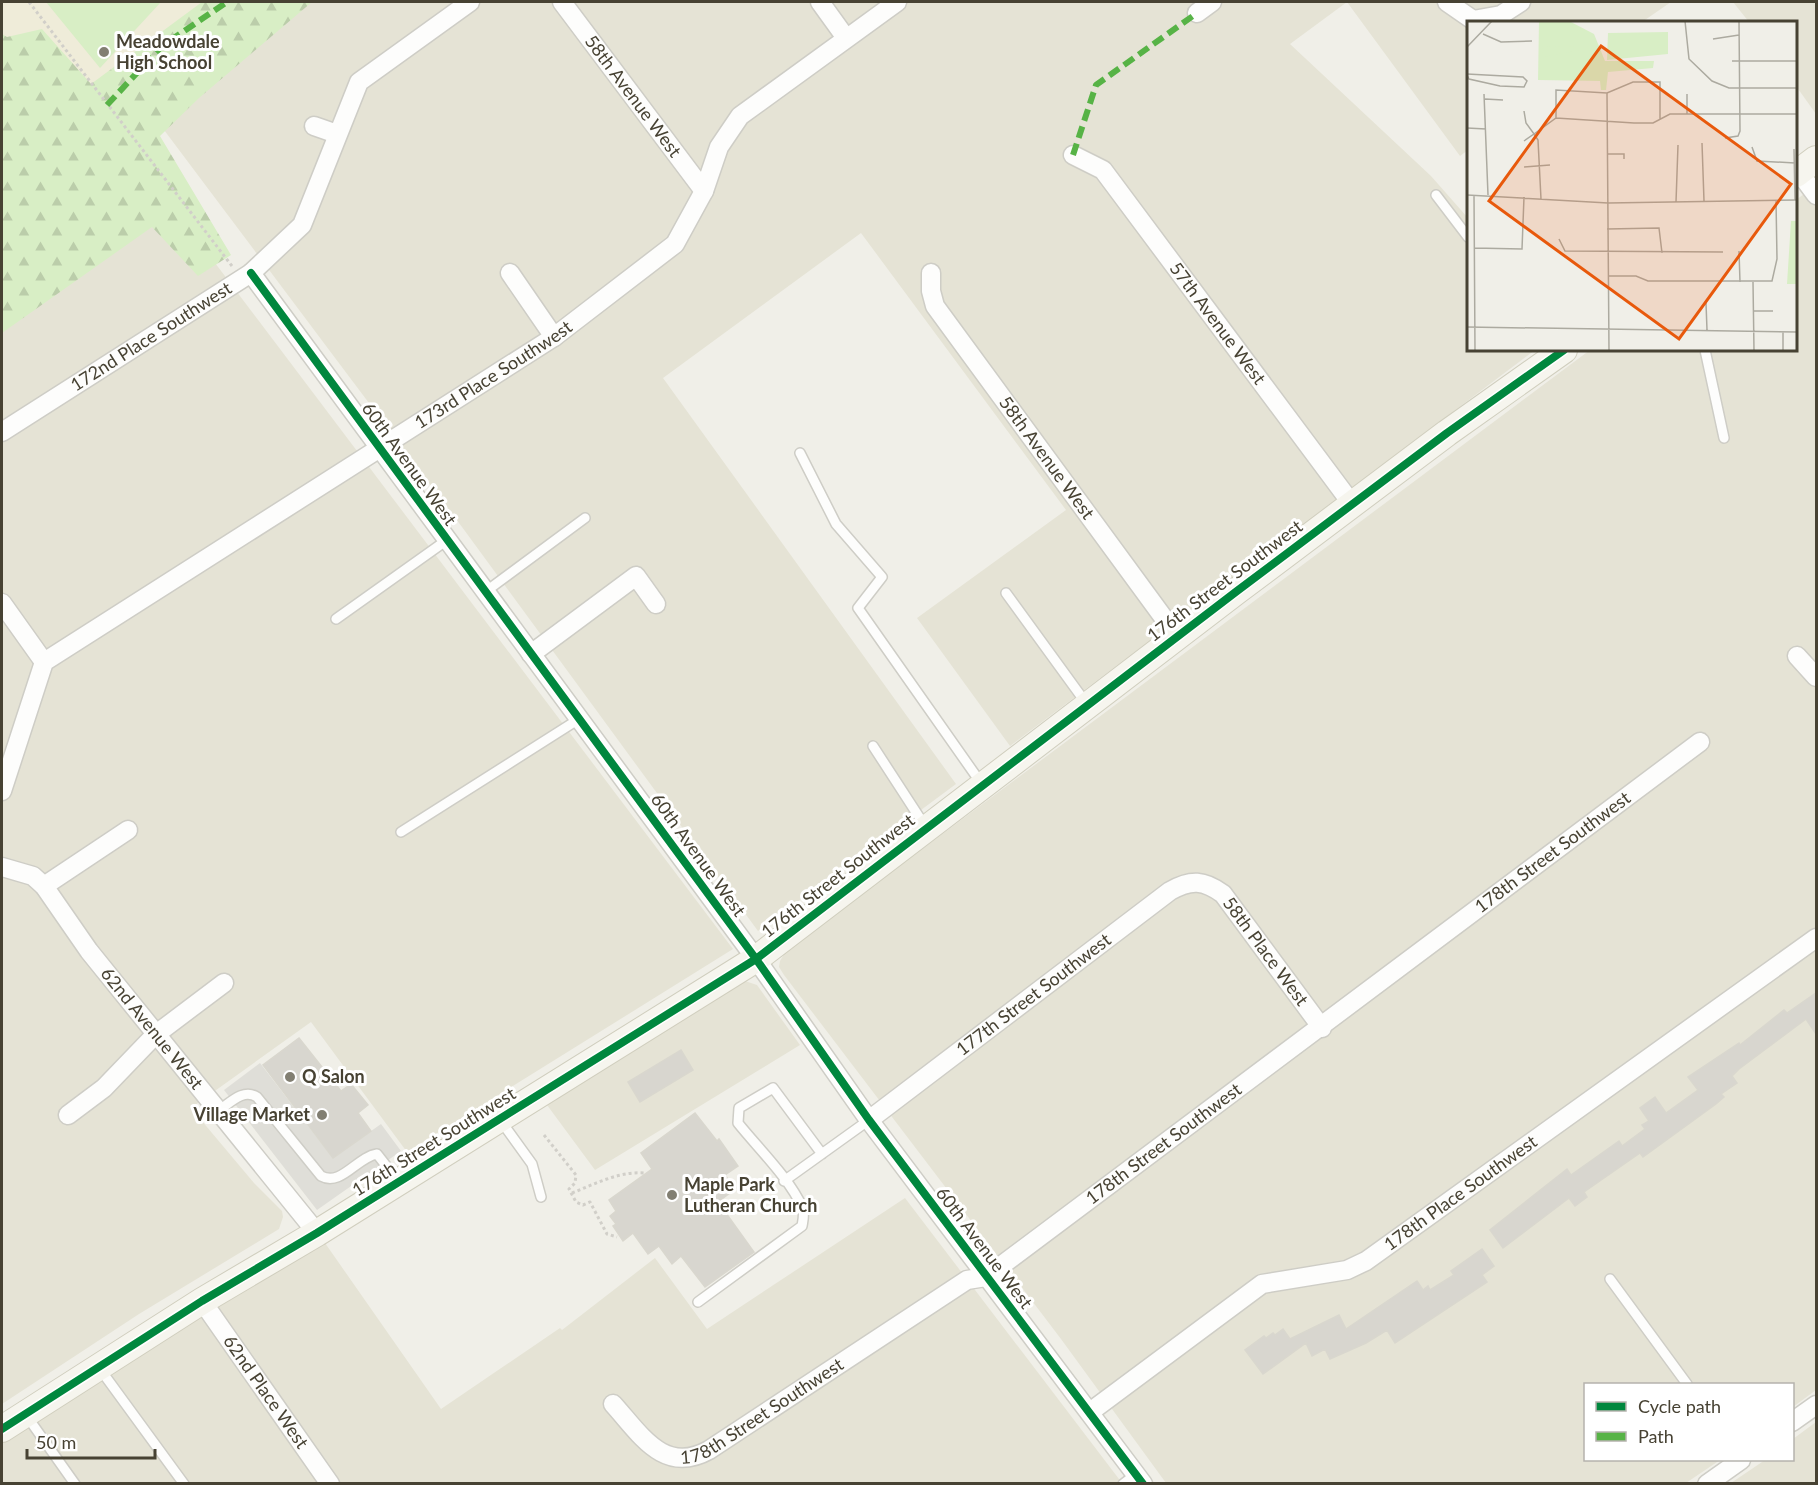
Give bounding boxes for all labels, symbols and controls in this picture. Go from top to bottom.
inset map [1467,21,1797,351]
place label: Meadowdale High School [116,30,220,73]
street label: 58th Avenue West [581,30,687,161]
marker: Meadowdale High School [97,45,111,59]
street label: 57th Avenue West [1166,257,1271,389]
street label: 172nd Place Southwest [66,276,236,395]
street label: 173rd Place Southwest [410,315,576,433]
street label: 58th Avenue West [995,392,1100,524]
street label: 60th Avenue West [358,398,462,530]
street label: 176th Street Southwest [1142,514,1307,646]
street label: 178th Street Southwest [1470,786,1635,917]
street label: 60th Avenue West [647,789,751,921]
street label: 176th Street Southwest [756,808,919,942]
street label: 58th Place West [1219,892,1314,1010]
street label: 177th Street Southwest [951,928,1115,1060]
street label: 62nd Avenue West [97,963,209,1094]
place label: Q Salon [302,1065,365,1087]
marker: Q Salon [283,1070,297,1084]
street label: 178th Street Southwest [1081,1077,1246,1208]
street label: 176th Street Southwest [348,1082,520,1200]
place label: Village Market [193,1103,310,1125]
marker: Village Market [315,1108,329,1122]
street label: 178th Place Southwest [1379,1130,1541,1255]
place label: Maple Park Lutheran Church [684,1173,817,1216]
street label: 60th Avenue West [932,1182,1038,1313]
marker: Maple Park Lutheran Church [665,1188,679,1202]
street label: 62nd Place West [219,1330,314,1453]
street label: 178th Street Southwest [679,1352,847,1468]
legend [1584,1383,1794,1461]
text: Cycle path [1638,1395,1721,1417]
scale bar [27,1422,154,1460]
text: Path [1638,1425,1674,1447]
text: 50 m [36,1431,76,1453]

